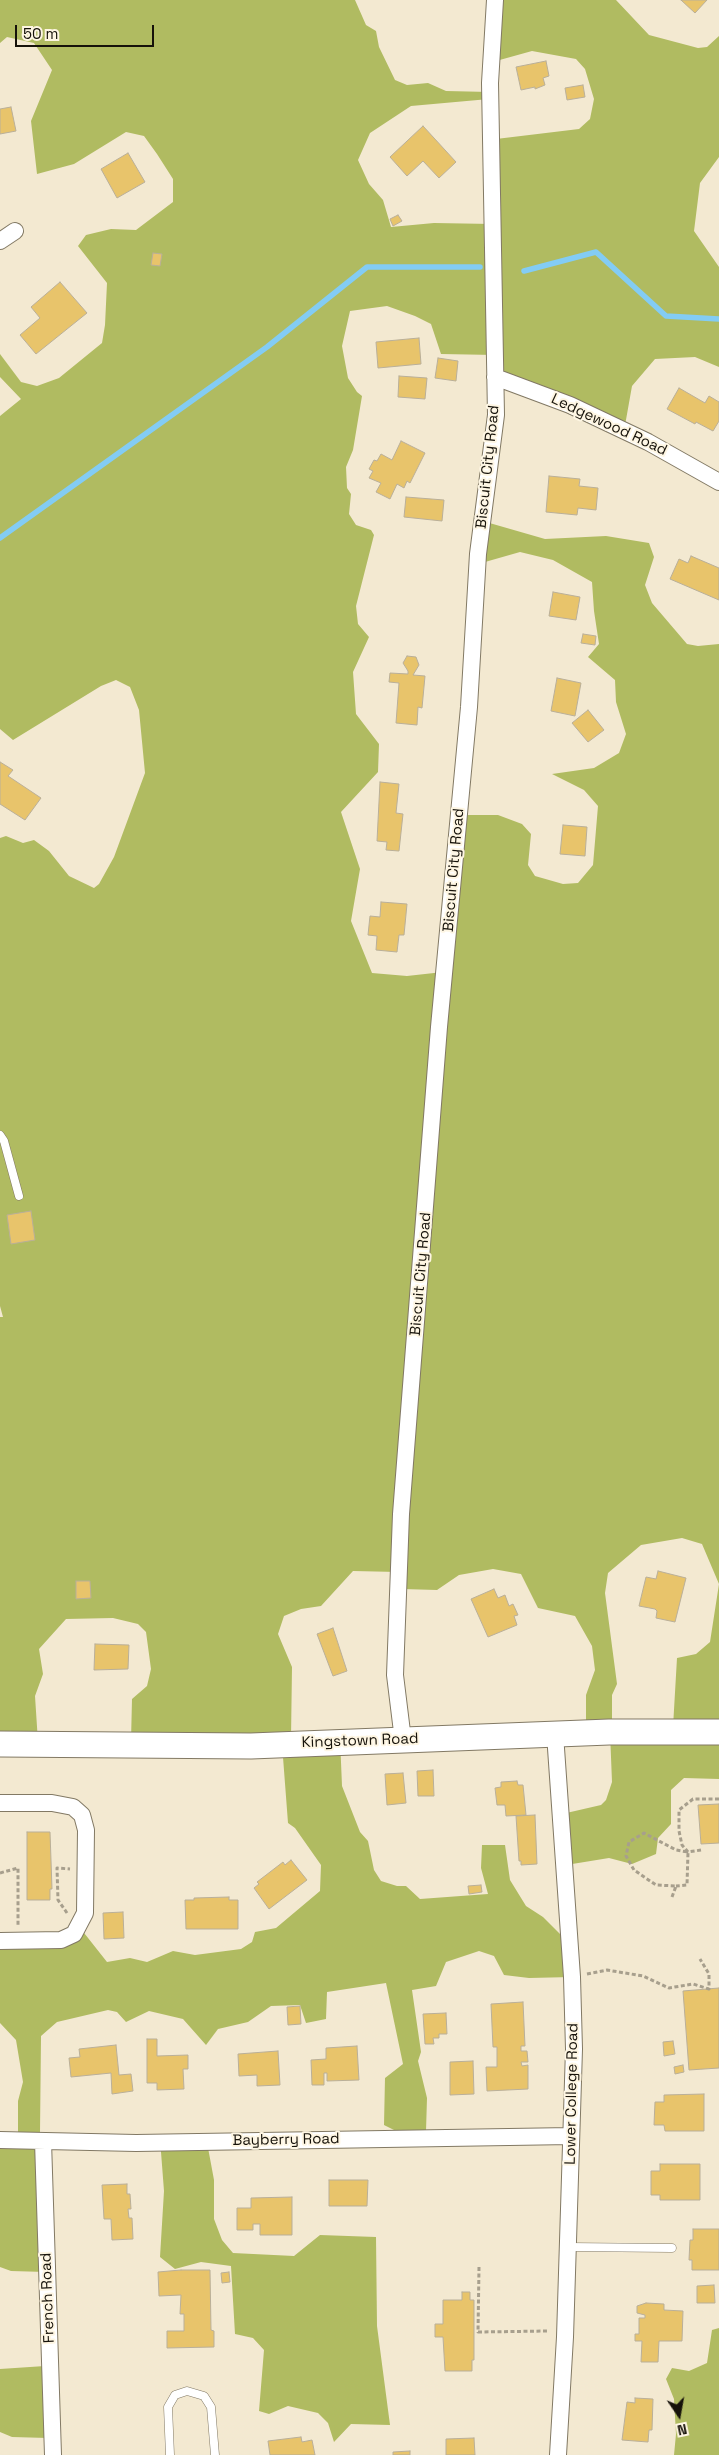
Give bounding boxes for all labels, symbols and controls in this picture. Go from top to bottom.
scale bar [18,15,156,47]
text: 50 m [23,24,58,43]
street label: Ledgewood Road [548,390,670,460]
street label: Biscuit City Road [473,404,503,530]
street label: Biscuit City Road [440,807,468,933]
street label: Biscuit City Road [407,1211,435,1337]
street label: Kingstown Road [301,1730,419,1752]
street label: Lower College Road [562,2023,582,2165]
street label: Bayberry Road [232,2130,340,2150]
street label: French Road [37,2253,59,2343]
north arrow [654,2390,704,2440]
text: N [676,2420,689,2439]

